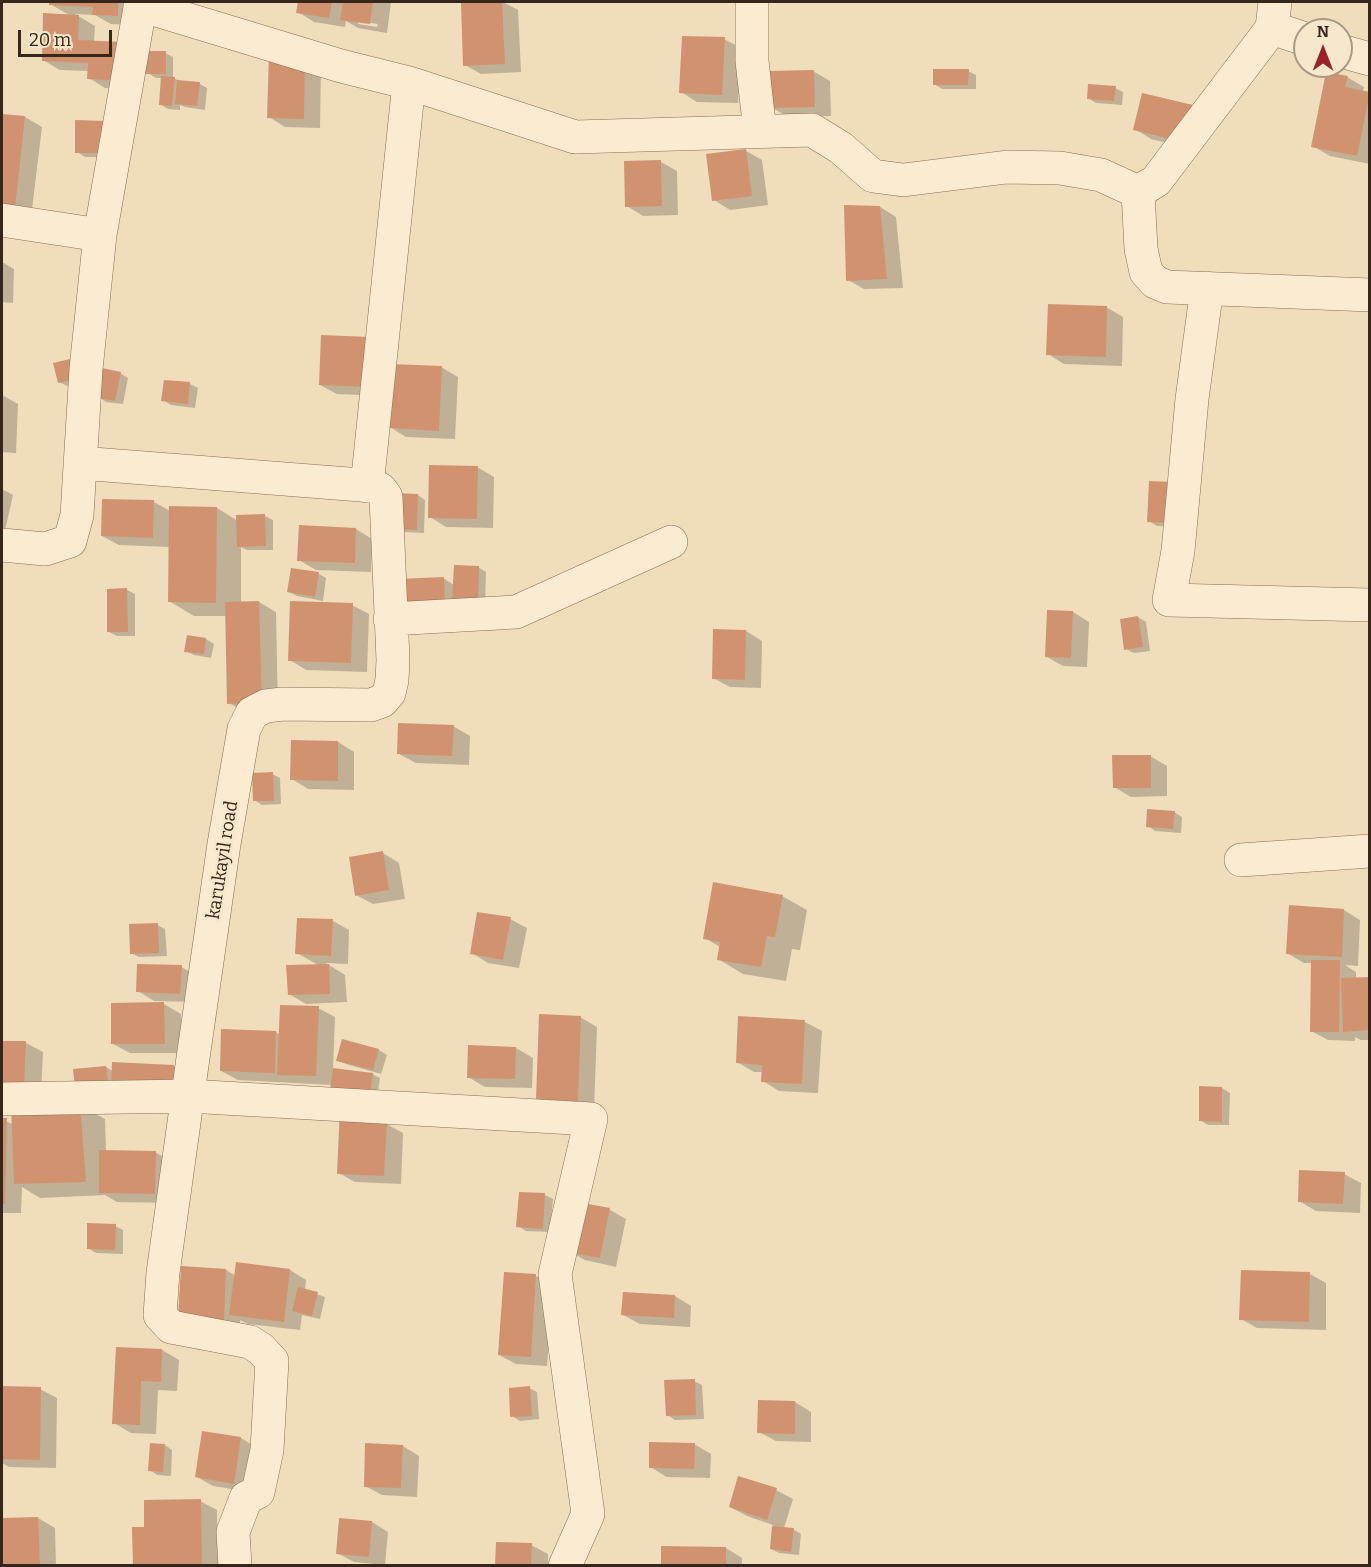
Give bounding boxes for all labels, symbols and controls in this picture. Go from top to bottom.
scale bar [21,18,116,56]
north arrow [1293,18,1353,78]
text: N [1317,22,1329,41]
text: 20 m [29,29,71,51]
street label: karukayil road [203,799,243,921]

